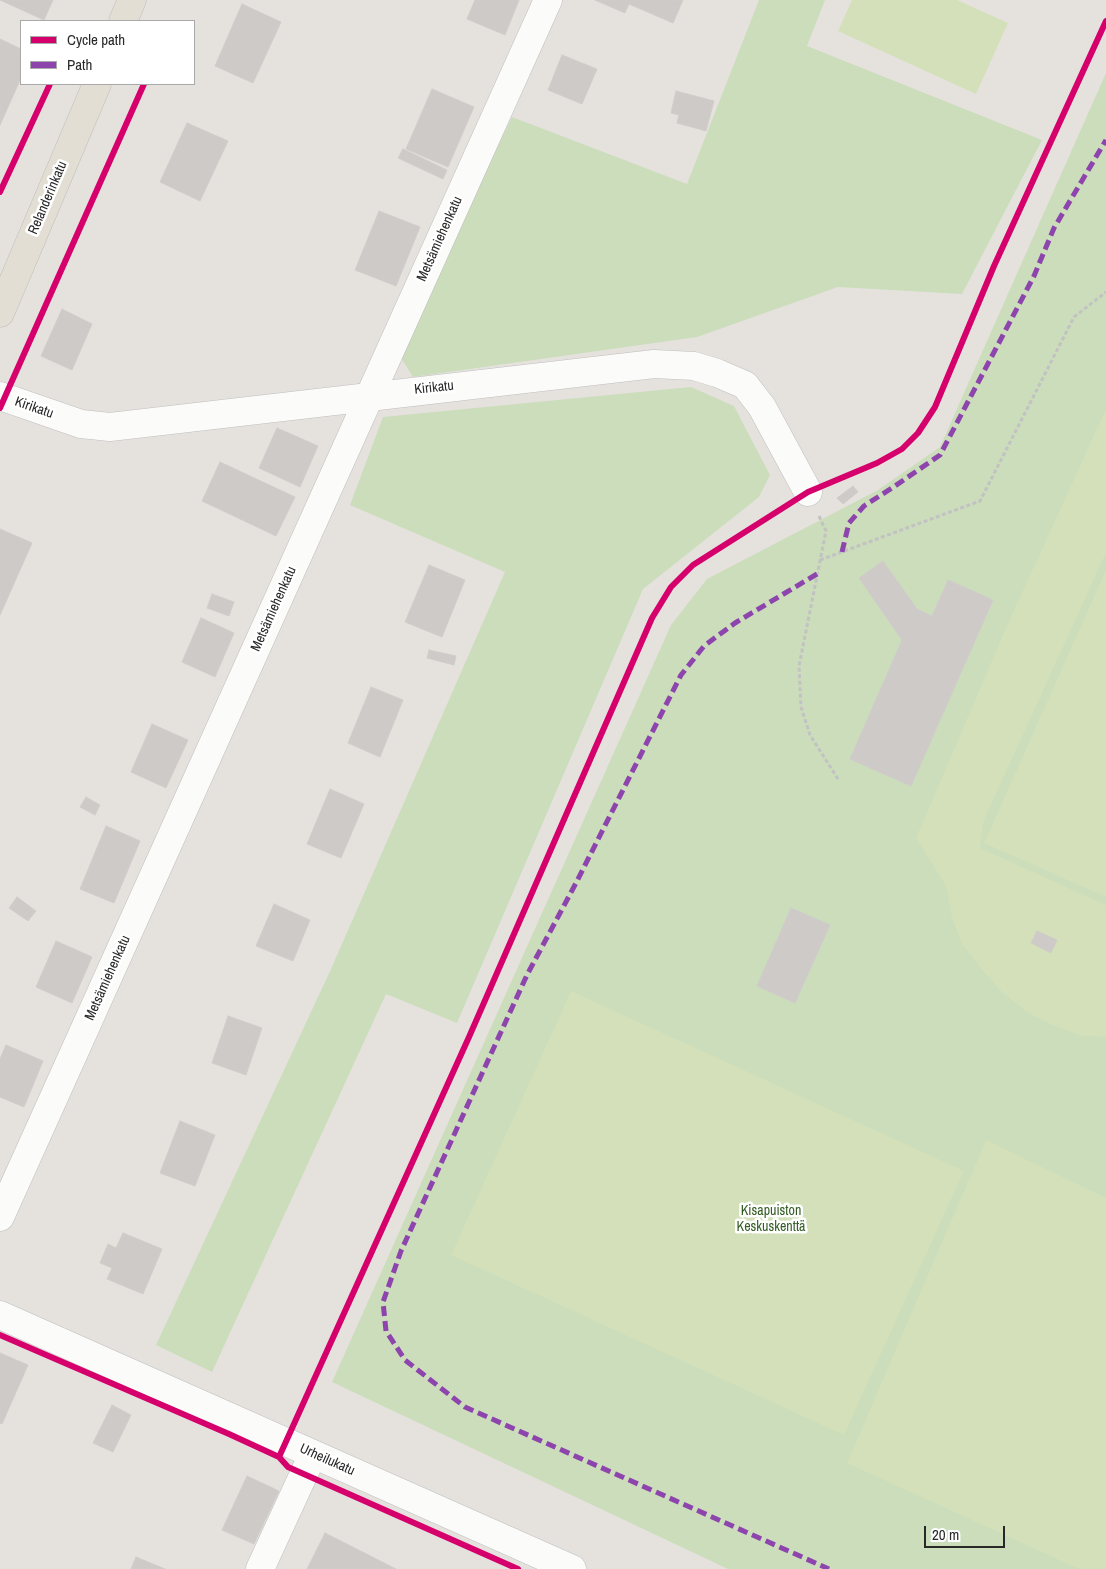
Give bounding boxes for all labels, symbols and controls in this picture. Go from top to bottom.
legend [20,20,195,85]
text: Cycle path [67,29,125,50]
text: Path [67,54,92,75]
street label: Relanderinkatu [25,159,71,237]
street label: Metsämiehenkatu [414,194,466,284]
street label: Kirikatu [413,378,455,398]
street label: Kirikatu [13,394,55,422]
street label: Metsämiehenkatu [248,564,300,654]
street label: Metsämiehenkatu [82,933,134,1023]
park label: Kisapuiston Keskuskenttä [737,1203,805,1236]
street label: Urheilukatu [297,1440,357,1480]
scale bar [926,1516,1007,1548]
text: 20 m [932,1524,959,1545]

